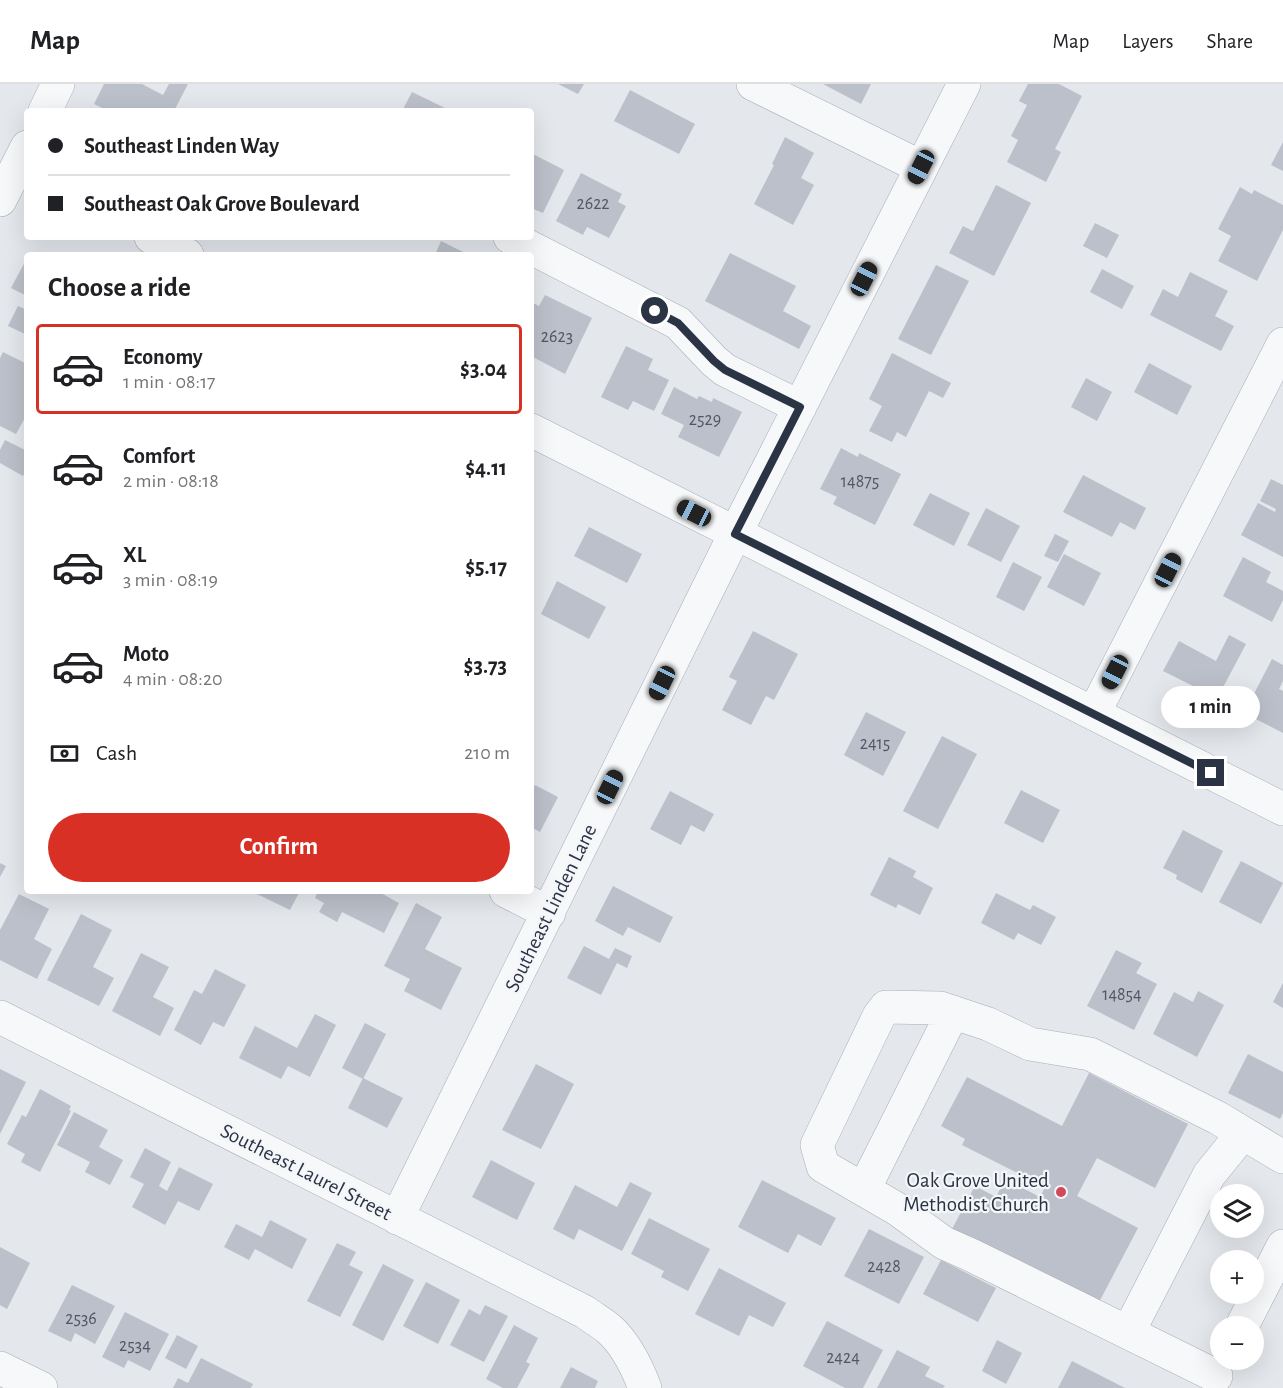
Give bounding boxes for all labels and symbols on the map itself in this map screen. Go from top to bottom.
car [905,147,937,187]
house number: 2622 [576,195,610,213]
car [848,259,880,299]
route start [641,297,668,324]
house number: 2623 [541,328,573,346]
house number: 2529 [689,411,721,429]
house number: 14875 [841,473,879,491]
car [674,497,714,529]
car [1152,550,1184,590]
car [1099,652,1131,692]
car [646,663,678,703]
callout: 1 min [1162,686,1260,728]
house number: 2415 [860,735,890,753]
route end [1197,759,1224,786]
car [594,767,626,807]
street label: Southeast Linden Lane [501,821,601,995]
house number: 14854 [1102,986,1142,1004]
street label: Southeast Laurel Street [217,1120,395,1224]
place label: Oak Grove United Methodist Church [903,1170,1049,1215]
marker: Oak Grove United Methodist Church [1054,1185,1068,1199]
house number: 2428 [867,1258,901,1276]
house number: 2536 [65,1310,97,1328]
house number: 2534 [119,1337,151,1355]
house number: 2424 [826,1349,860,1367]

